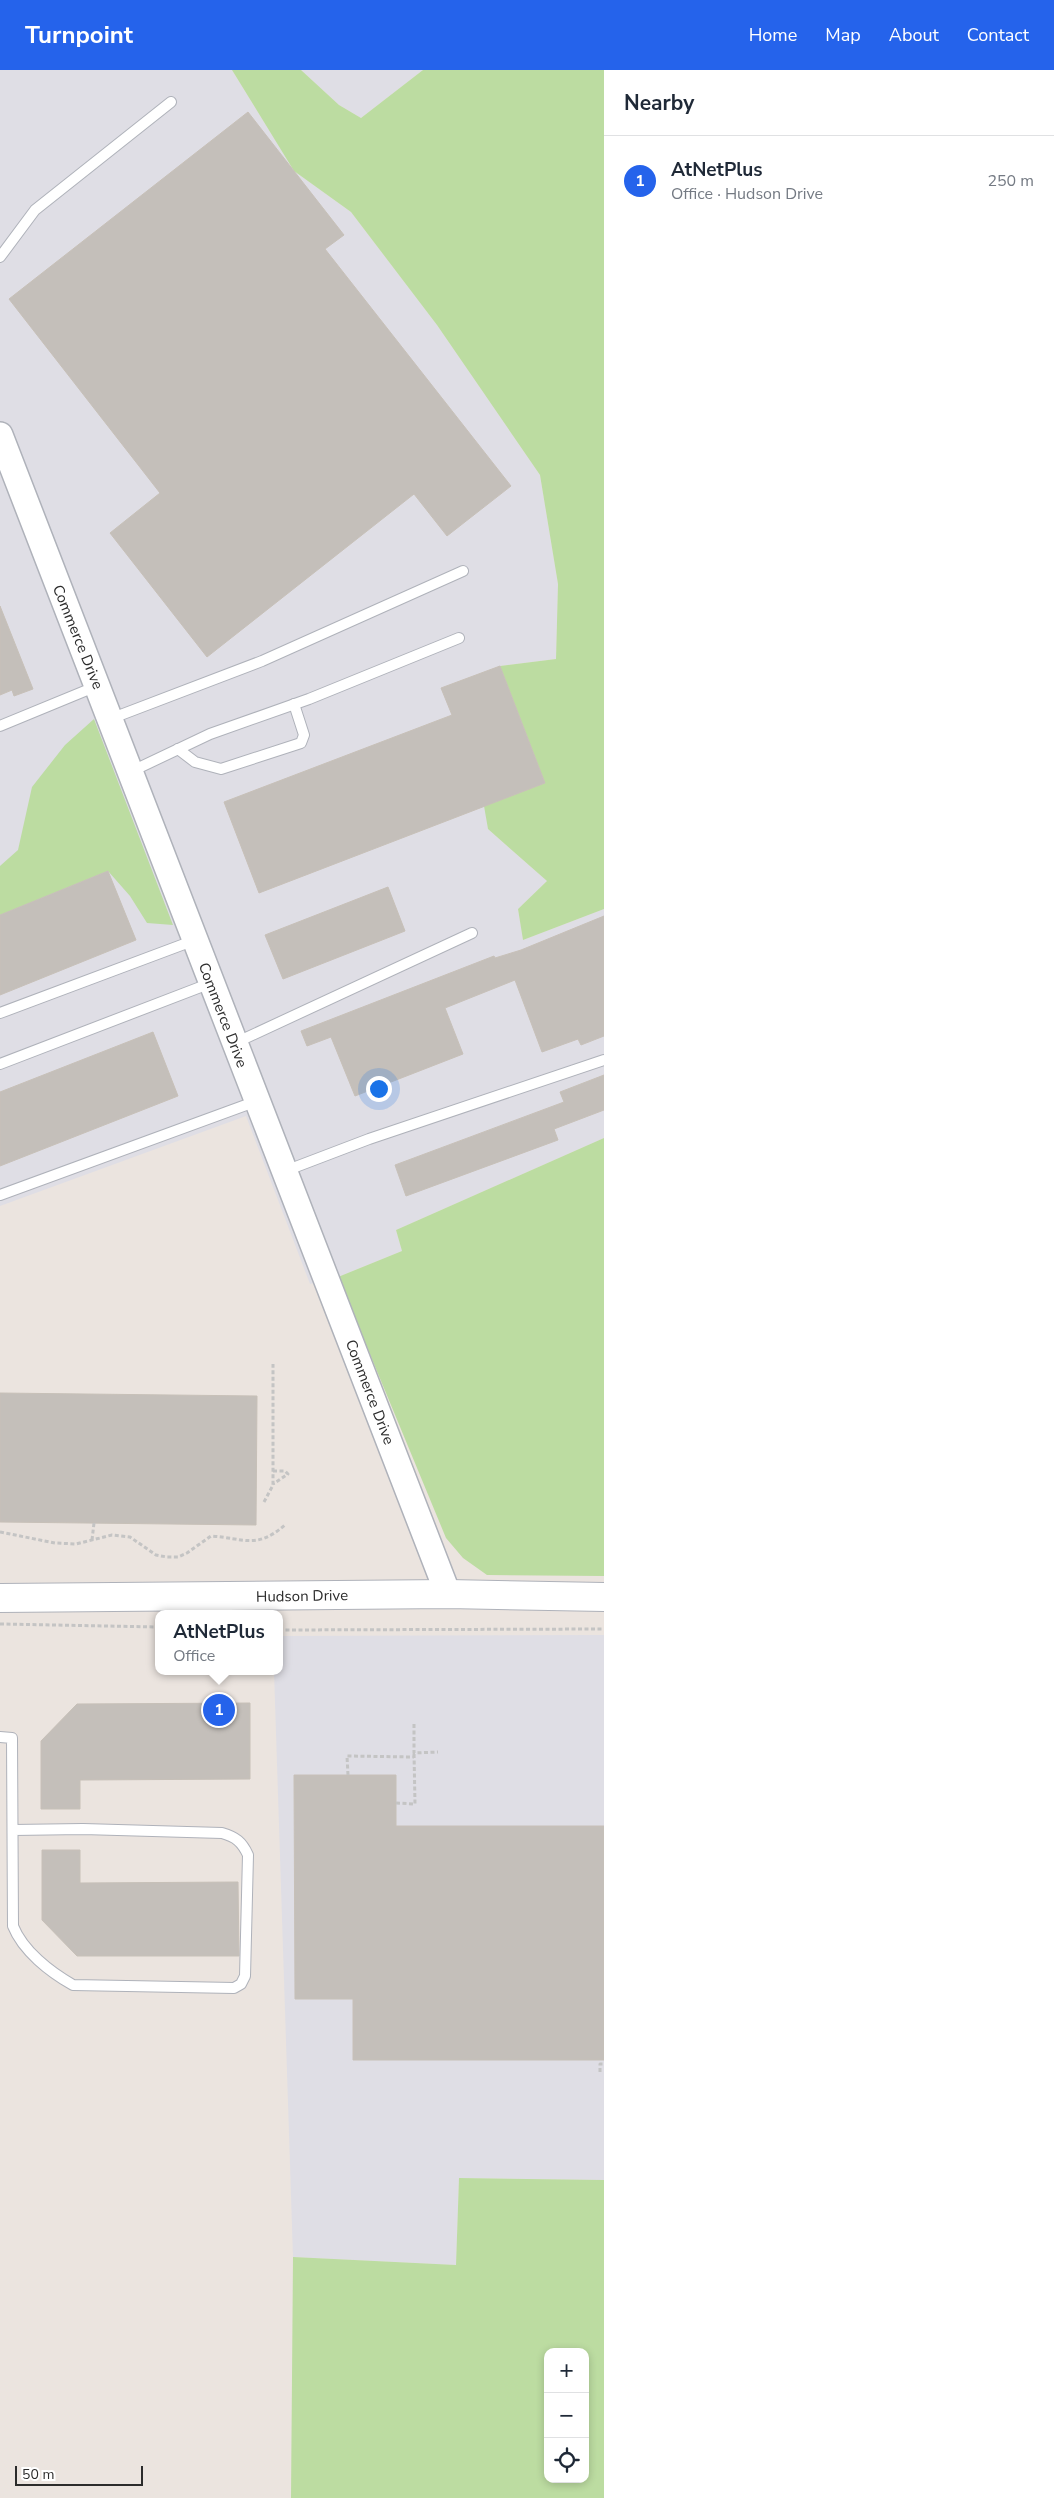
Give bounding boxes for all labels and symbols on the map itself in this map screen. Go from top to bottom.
street label: Commerce Drive [48,582,108,692]
street label: Commerce Drive [194,960,252,1070]
your location [366,1076,392,1102]
street label: Commerce Drive [341,1337,399,1447]
street label: Hudson Drive [256,1585,348,1607]
pin: 1 [203,1691,235,1729]
scale bar [15,2463,142,2486]

